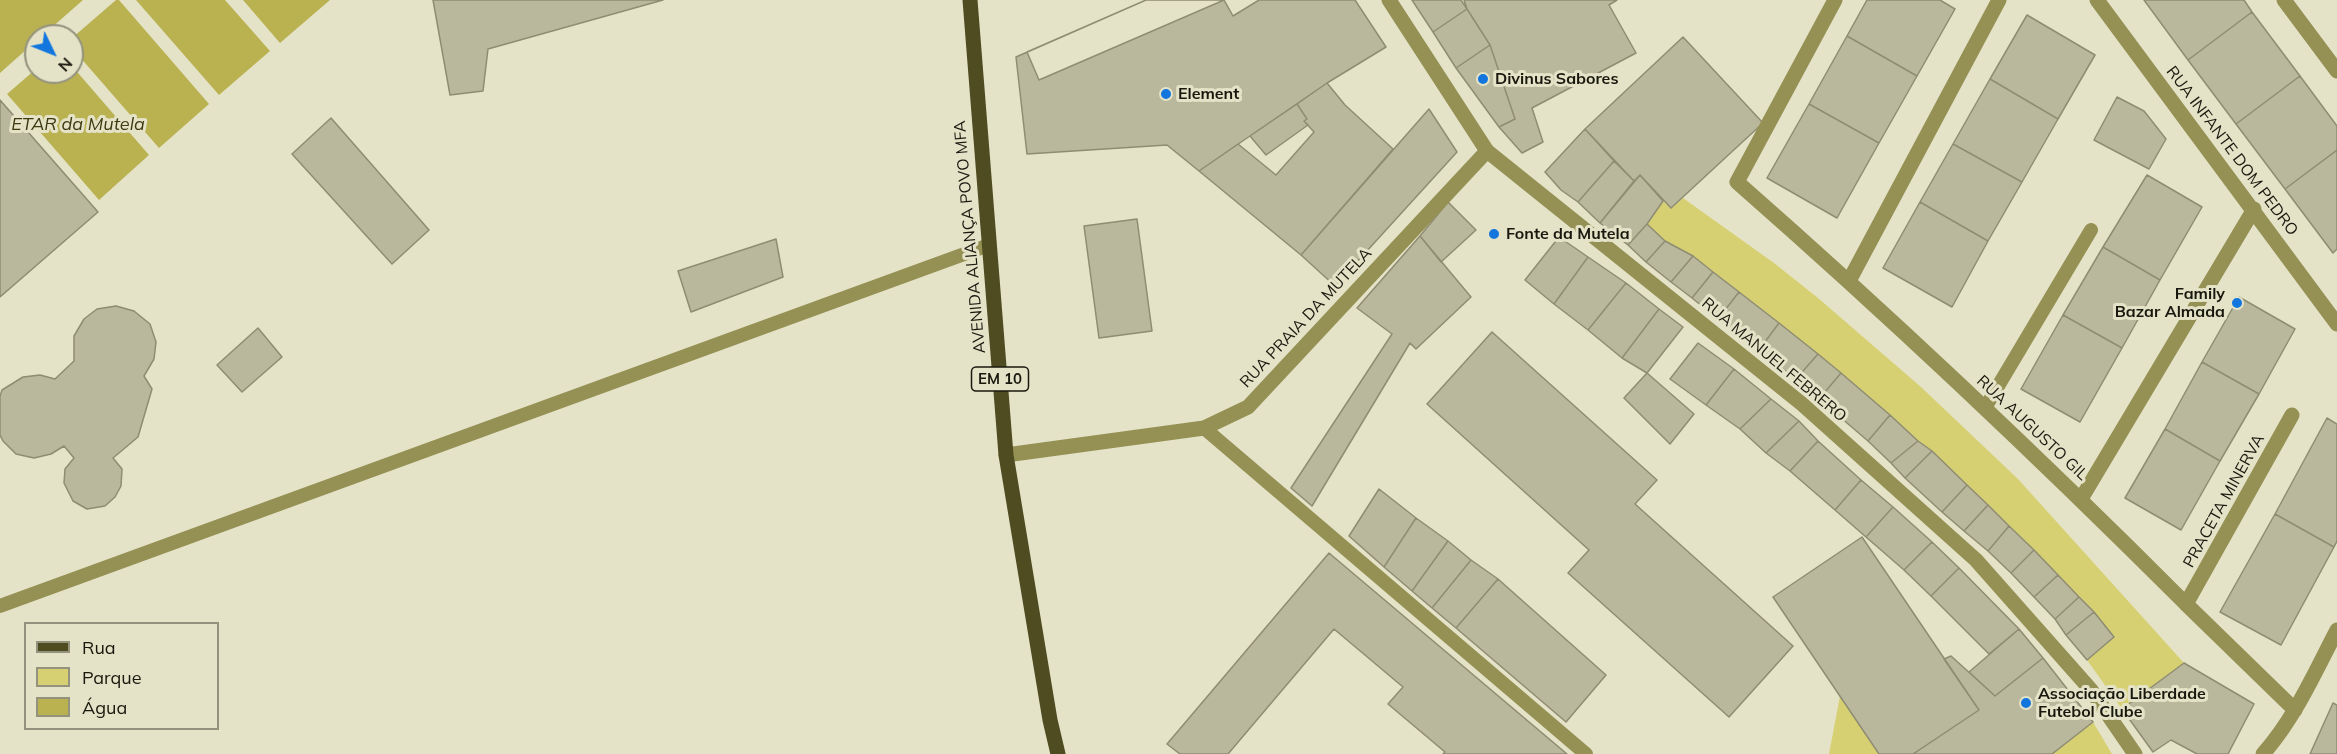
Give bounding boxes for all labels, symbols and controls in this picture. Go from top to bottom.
north arrow [24,24,84,84]
text: N [54,54,77,76]
street label: RUA INFANTE DOM PEDRO [2162,63,2302,239]
place label: Divinus Sabores [1495,69,1618,89]
marker: Divinus Sabores [1476,72,1490,86]
place label: Element [1178,84,1239,104]
marker: Element [1159,87,1173,101]
water label: ETAR da Mutela [11,114,145,136]
street label: AVENIDA ALIANÇA POVO MFA [950,120,990,354]
place label: Fonte da Mutela [1506,224,1630,244]
marker: Fonte da Mutela [1487,227,1501,241]
street label: RUA PRAIA DA MUTELA [1236,244,1376,392]
place label: Family Bazar Almada [2115,284,2225,322]
street label: RUA MANUEL FEBRERO [1698,294,1850,426]
marker: Family Bazar Almada [2230,296,2244,310]
road number: EM 10 [972,367,1028,391]
street label: RUA AUGUSTO GIL [1972,371,2092,485]
street label: PRACETA MINERVA [2179,431,2269,571]
legend [24,622,219,730]
text: Rua [82,636,116,659]
text: Parque [82,666,141,689]
place label: Associação Liberdade Futebol Clube [2038,684,2206,722]
text: Água [82,696,127,719]
marker: Associação Liberdade Futebol Clube [2019,696,2033,710]

